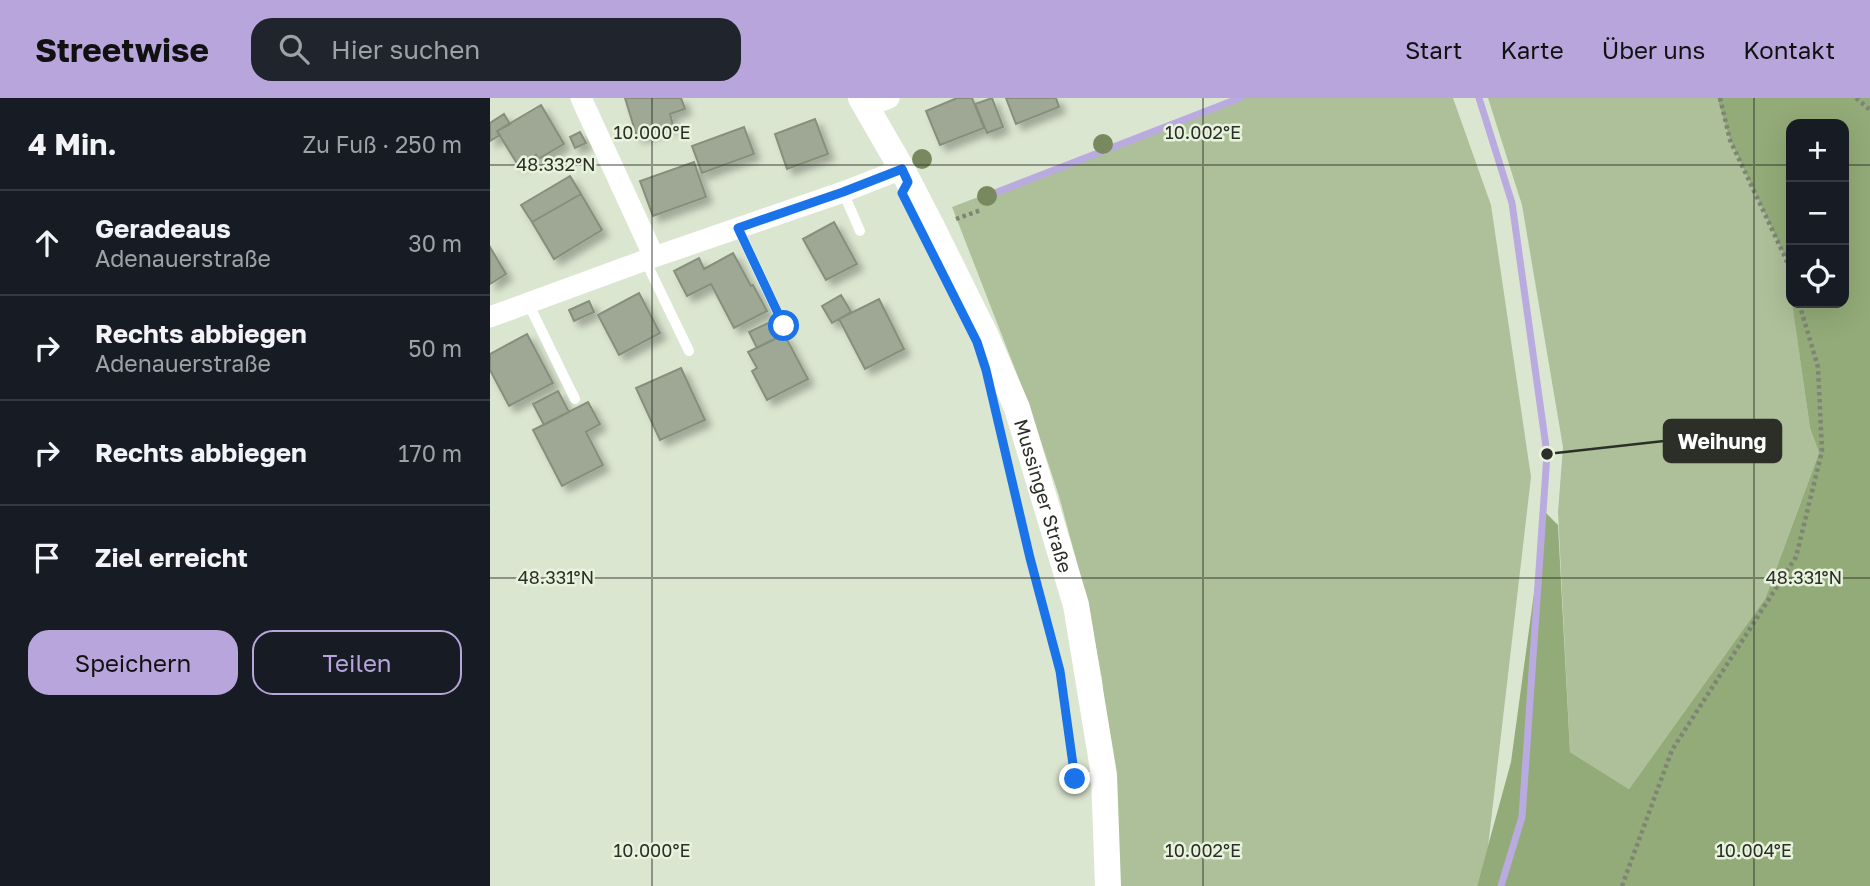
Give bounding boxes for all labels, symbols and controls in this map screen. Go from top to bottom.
search box [251,18,741,81]
text: Streetwise [35,30,209,69]
icon: search [275,30,313,68]
text: Hier suchen [331,34,480,65]
text: Start [1405,35,1462,64]
text: Karte [1500,35,1564,64]
text: Über uns [1602,35,1705,64]
text: Kontakt [1743,35,1835,64]
map controls [1786,119,1849,308]
button: + [1786,119,1849,182]
text: 10.000°E [614,121,690,143]
text: 10.002°E [1165,121,1241,143]
text: 4 Min. [28,126,117,162]
text: Zu Fuß · 250 m [303,130,462,158]
text: 48.332°N [516,153,596,175]
button: − [1786,182,1849,245]
text: Geradeaus [95,213,231,244]
icon: ahead [28,224,66,262]
text: 30 m [408,229,462,257]
text: Adenauerstraße [95,244,271,272]
button: locate [1786,245,1849,308]
route start [768,310,799,341]
text: Rechts abbiegen [95,318,307,349]
icon: right [28,329,66,367]
text: 50 m [408,334,462,362]
text: Adenauerstraße [95,349,271,377]
street label: Mussinger Straße [1010,416,1078,575]
callout: Weihung [1664,420,1781,462]
text: Weihung [1678,428,1766,454]
icon: right [28,434,66,472]
text: Rechts abbiegen [95,437,307,468]
text: 170 m [398,439,462,467]
icon: arrive [28,539,66,577]
text: Ziel erreicht [95,542,248,573]
text: 48.331°N [518,566,594,588]
text: 48.331°N [1766,566,1842,588]
button: Speichern [28,630,238,695]
button: Teilen [252,630,462,695]
route end [1059,763,1090,794]
text: 10.000°E [614,839,690,861]
text: 10.002°E [1165,839,1241,861]
text: 10.004°E [1716,839,1792,861]

